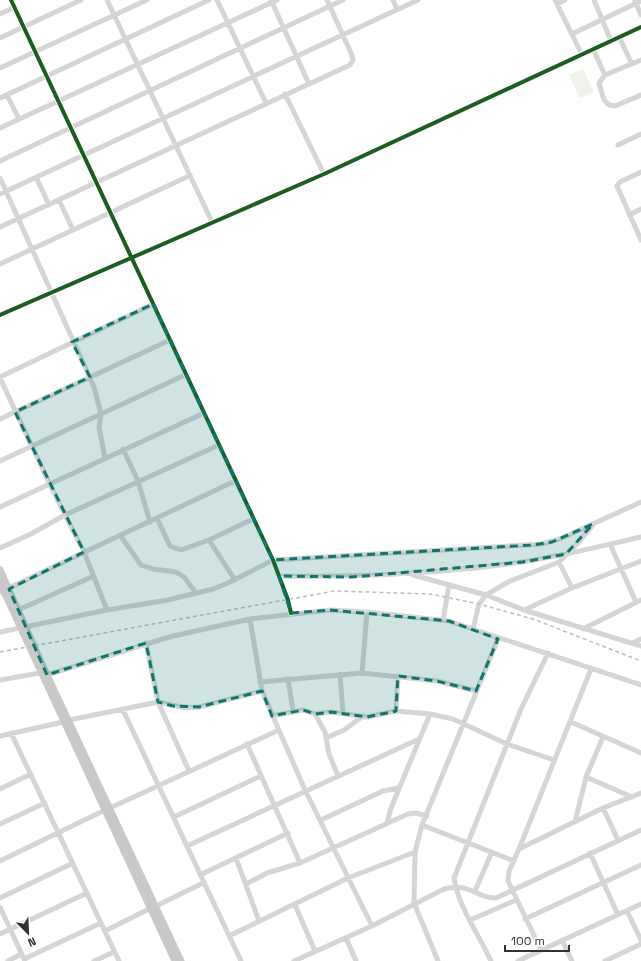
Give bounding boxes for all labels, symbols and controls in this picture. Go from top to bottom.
north arrow [8,913,48,953]
scale bar [505,927,569,953]
text: 100 m [511,933,545,949]
text: N [26,934,38,950]

